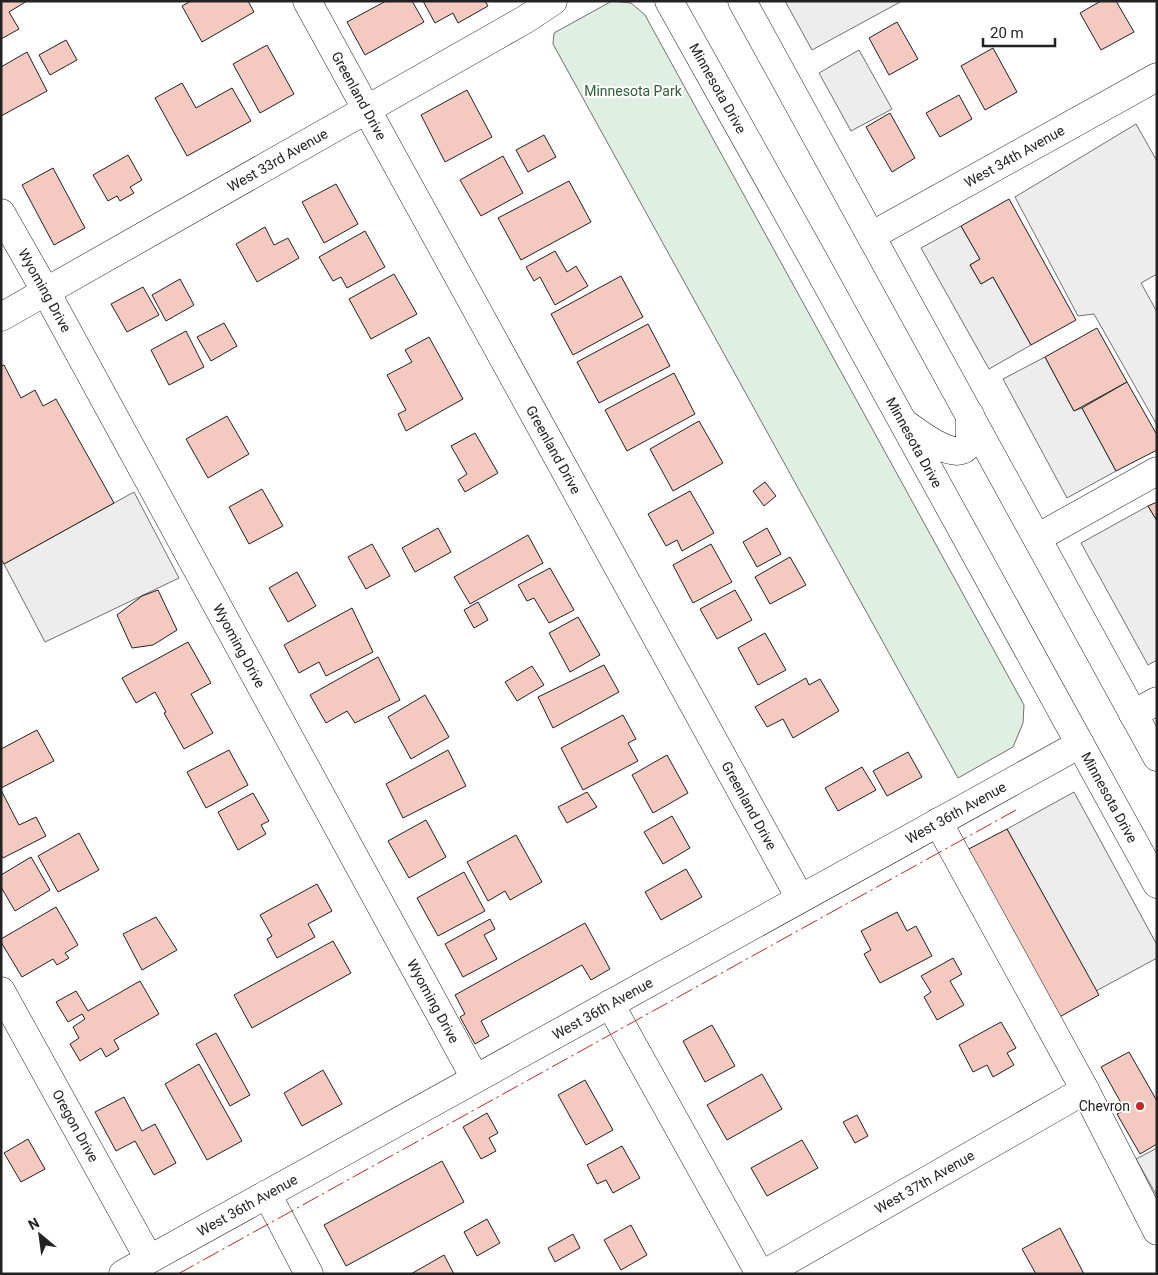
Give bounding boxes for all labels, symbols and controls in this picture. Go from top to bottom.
scale bar [983,15,1056,47]
text: 20 m [990,24,1024,42]
street label: Minnesota Drive [686,40,749,136]
street label: Greenland Drive [328,49,390,143]
park label: Minnesota Park [584,83,683,99]
street label: West 34th Avenue [961,122,1067,191]
street label: West 33rd Avenue [225,125,330,195]
street label: Wyoming Drive [15,246,74,335]
street label: Minnesota Drive [883,394,945,491]
street label: Greenland Drive [523,403,584,497]
street label: Wyoming Drive [210,601,268,691]
street label: Minnesota Drive [1078,749,1141,845]
street label: Greenland Drive [718,759,780,852]
street label: West 36th Avenue [903,779,1009,847]
street label: Wyoming Drive [404,957,462,1046]
street label: West 36th Avenue [549,974,655,1043]
street label: Oregon Drive [49,1087,102,1165]
place label: Chevron [1079,1098,1130,1114]
marker: Chevron [1134,1100,1146,1112]
street label: West 37th Avenue [872,1147,977,1217]
street label: West 36th Avenue [194,1171,300,1239]
north arrow [15,1210,65,1260]
text: N [25,1214,42,1233]

